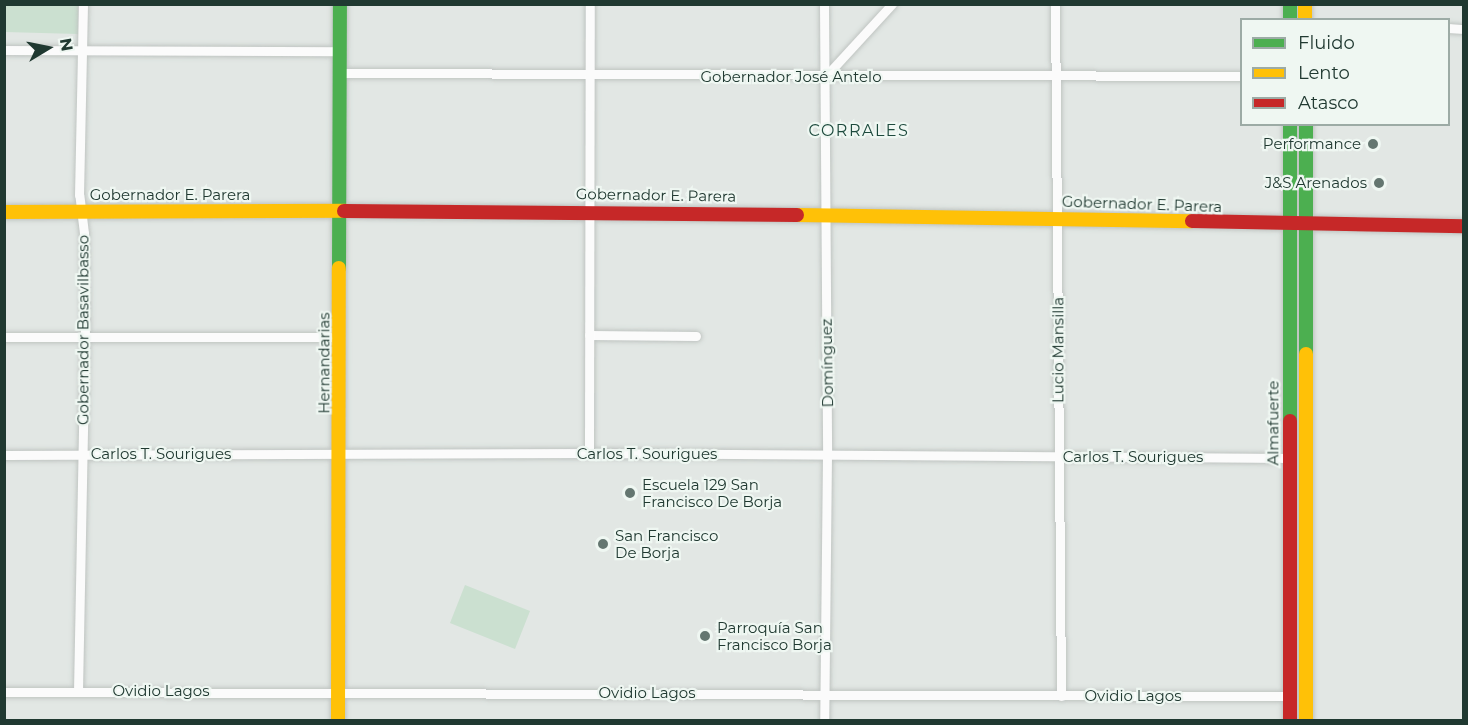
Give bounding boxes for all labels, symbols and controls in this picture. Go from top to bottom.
north arrow [18,18,78,78]
legend [1240,18,1450,126]
text: Fluido [1298,32,1355,54]
text: N [56,37,77,53]
text: Lento [1298,62,1350,84]
street label: Gobernador José Antelo [700,68,882,86]
text: Atasco [1298,92,1358,114]
district label: CORRALES [809,121,909,141]
place label: Performance [1263,135,1361,153]
marker: Performance [1366,137,1380,151]
place label: J&S Arenados [1265,174,1367,192]
marker: J&S Arenados [1372,176,1386,190]
street label: Gobernador E. Parera [576,185,736,205]
street label: Gobernador E. Parera [90,186,250,204]
street label: Gobernador E. Parera [1062,192,1222,216]
street label: Gobernador Basavilbasso [74,235,92,425]
street label: Lucio Mansilla [1049,297,1067,403]
street label: Hernandarias [315,312,333,414]
street label: Domínguez [817,318,837,408]
street label: Almafuerte [1264,381,1282,465]
street label: Carlos T. Sourigues [91,445,231,463]
street label: Carlos T. Sourigues [577,445,717,463]
street label: Carlos T. Sourigues [1063,448,1203,466]
place label: Escuela 129 San Francisco De Borja [642,475,782,510]
marker: Escuela 129 San Francisco De Borja [623,486,637,500]
place label: San Francisco De Borja [615,526,718,561]
marker: San Francisco De Borja [596,537,610,551]
place label: Parroquía San Francisco Borja [717,618,832,653]
marker: Parroquía San Francisco Borja [698,629,712,643]
street label: Ovidio Lagos [113,682,209,700]
street label: Ovidio Lagos [599,684,695,702]
street label: Ovidio Lagos [1085,687,1181,705]

